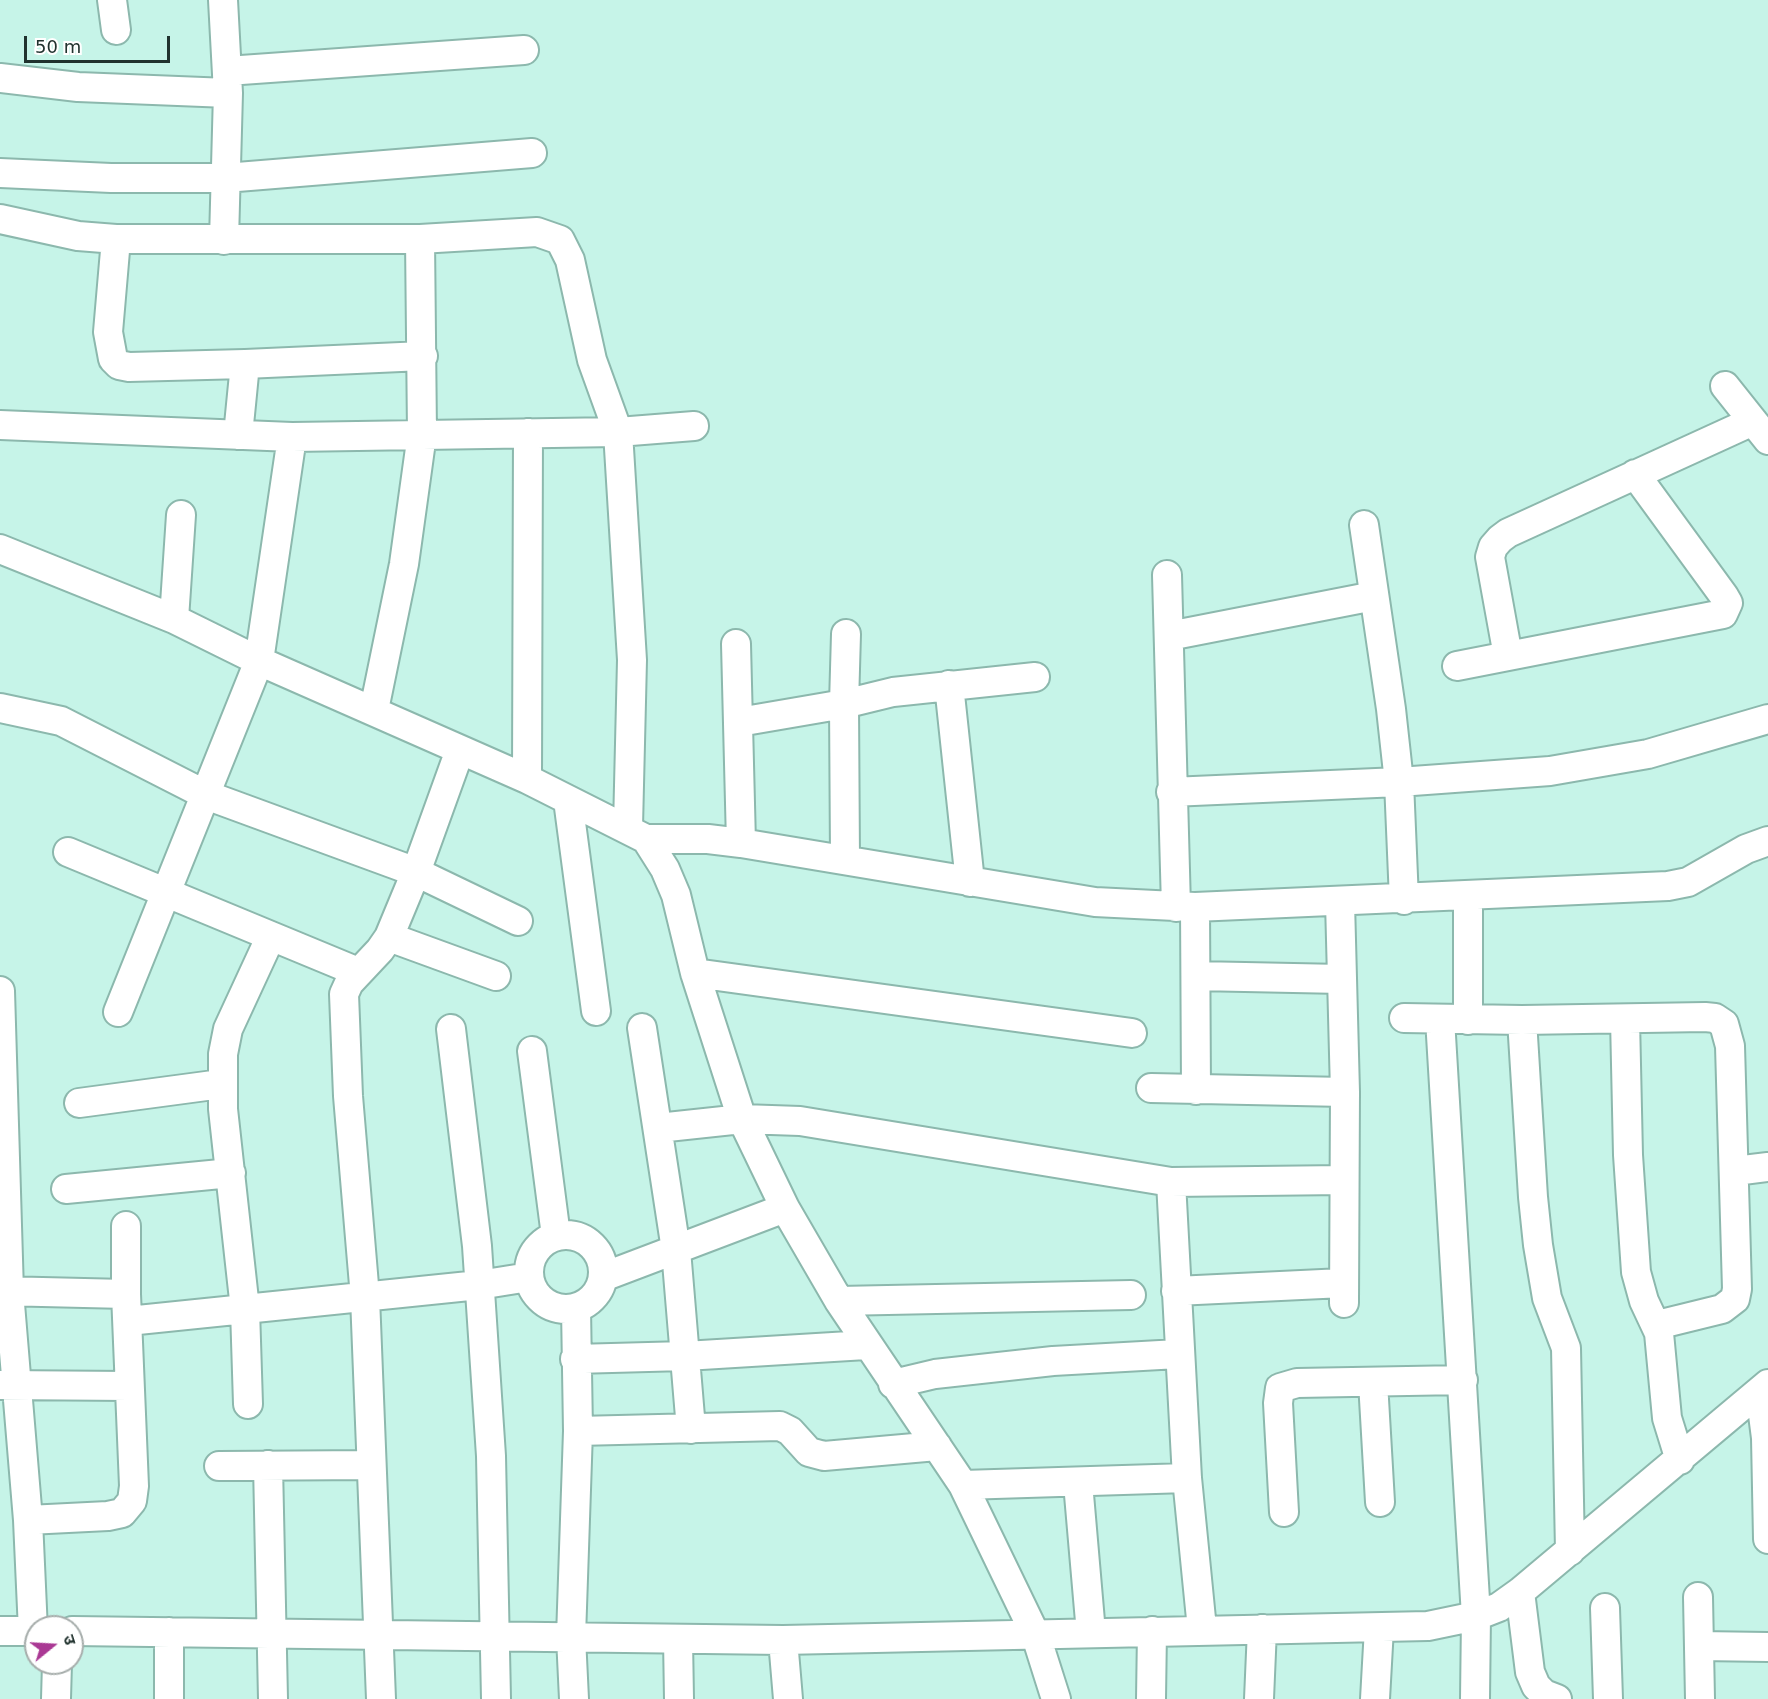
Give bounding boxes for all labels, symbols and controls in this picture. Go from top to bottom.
scale bar [27,24,172,62]
text: 50 m [35,36,81,57]
north arrow [24,1615,84,1675]
text: उ [59,1633,80,1647]

